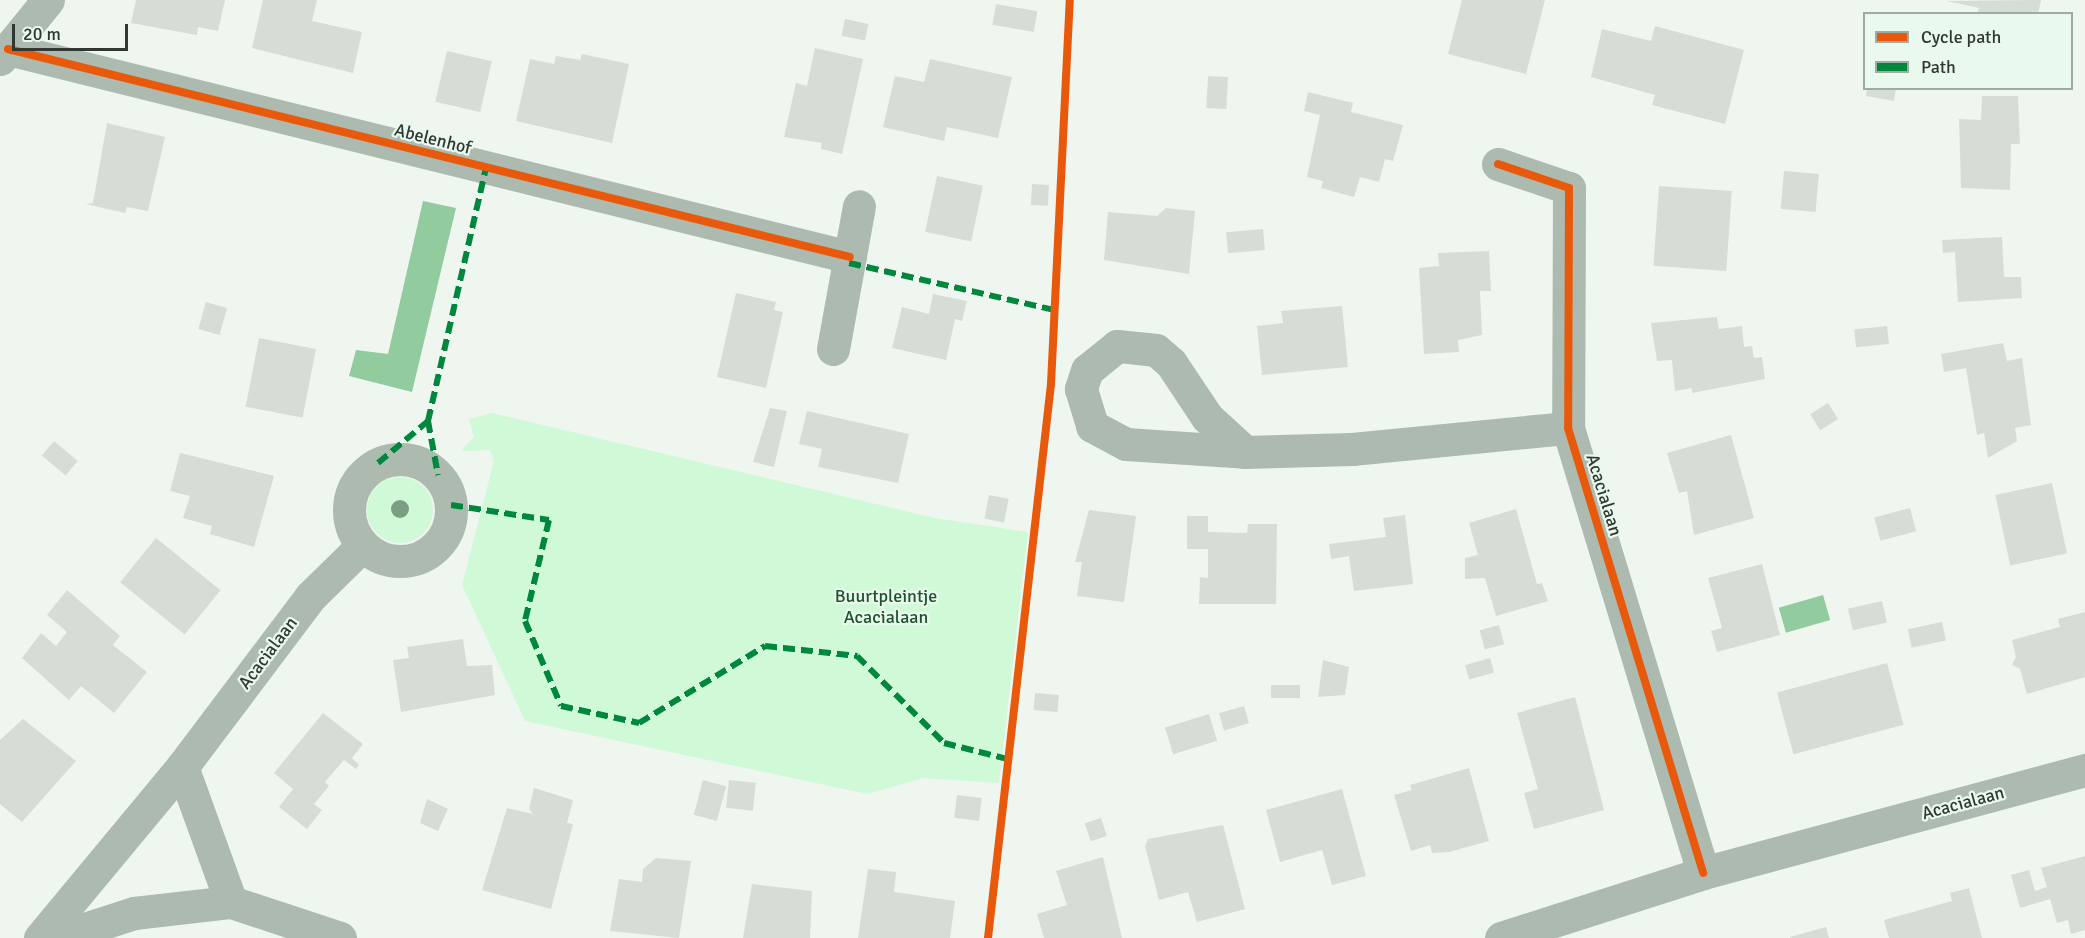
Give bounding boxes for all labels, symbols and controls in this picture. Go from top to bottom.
scale bar [15,12,130,50]
legend [1863,12,2073,90]
text: 20 m [23,23,61,45]
text: Cycle path [1921,26,2001,48]
text: Path [1921,56,1956,78]
street label: Abelenhof [392,119,474,159]
street label: Acacialaan [1581,451,1627,539]
park label: Buurtpleintje Acacialaan [835,586,937,628]
street label: Acacialaan [234,613,302,693]
street label: Acacialaan [1919,782,2007,824]

